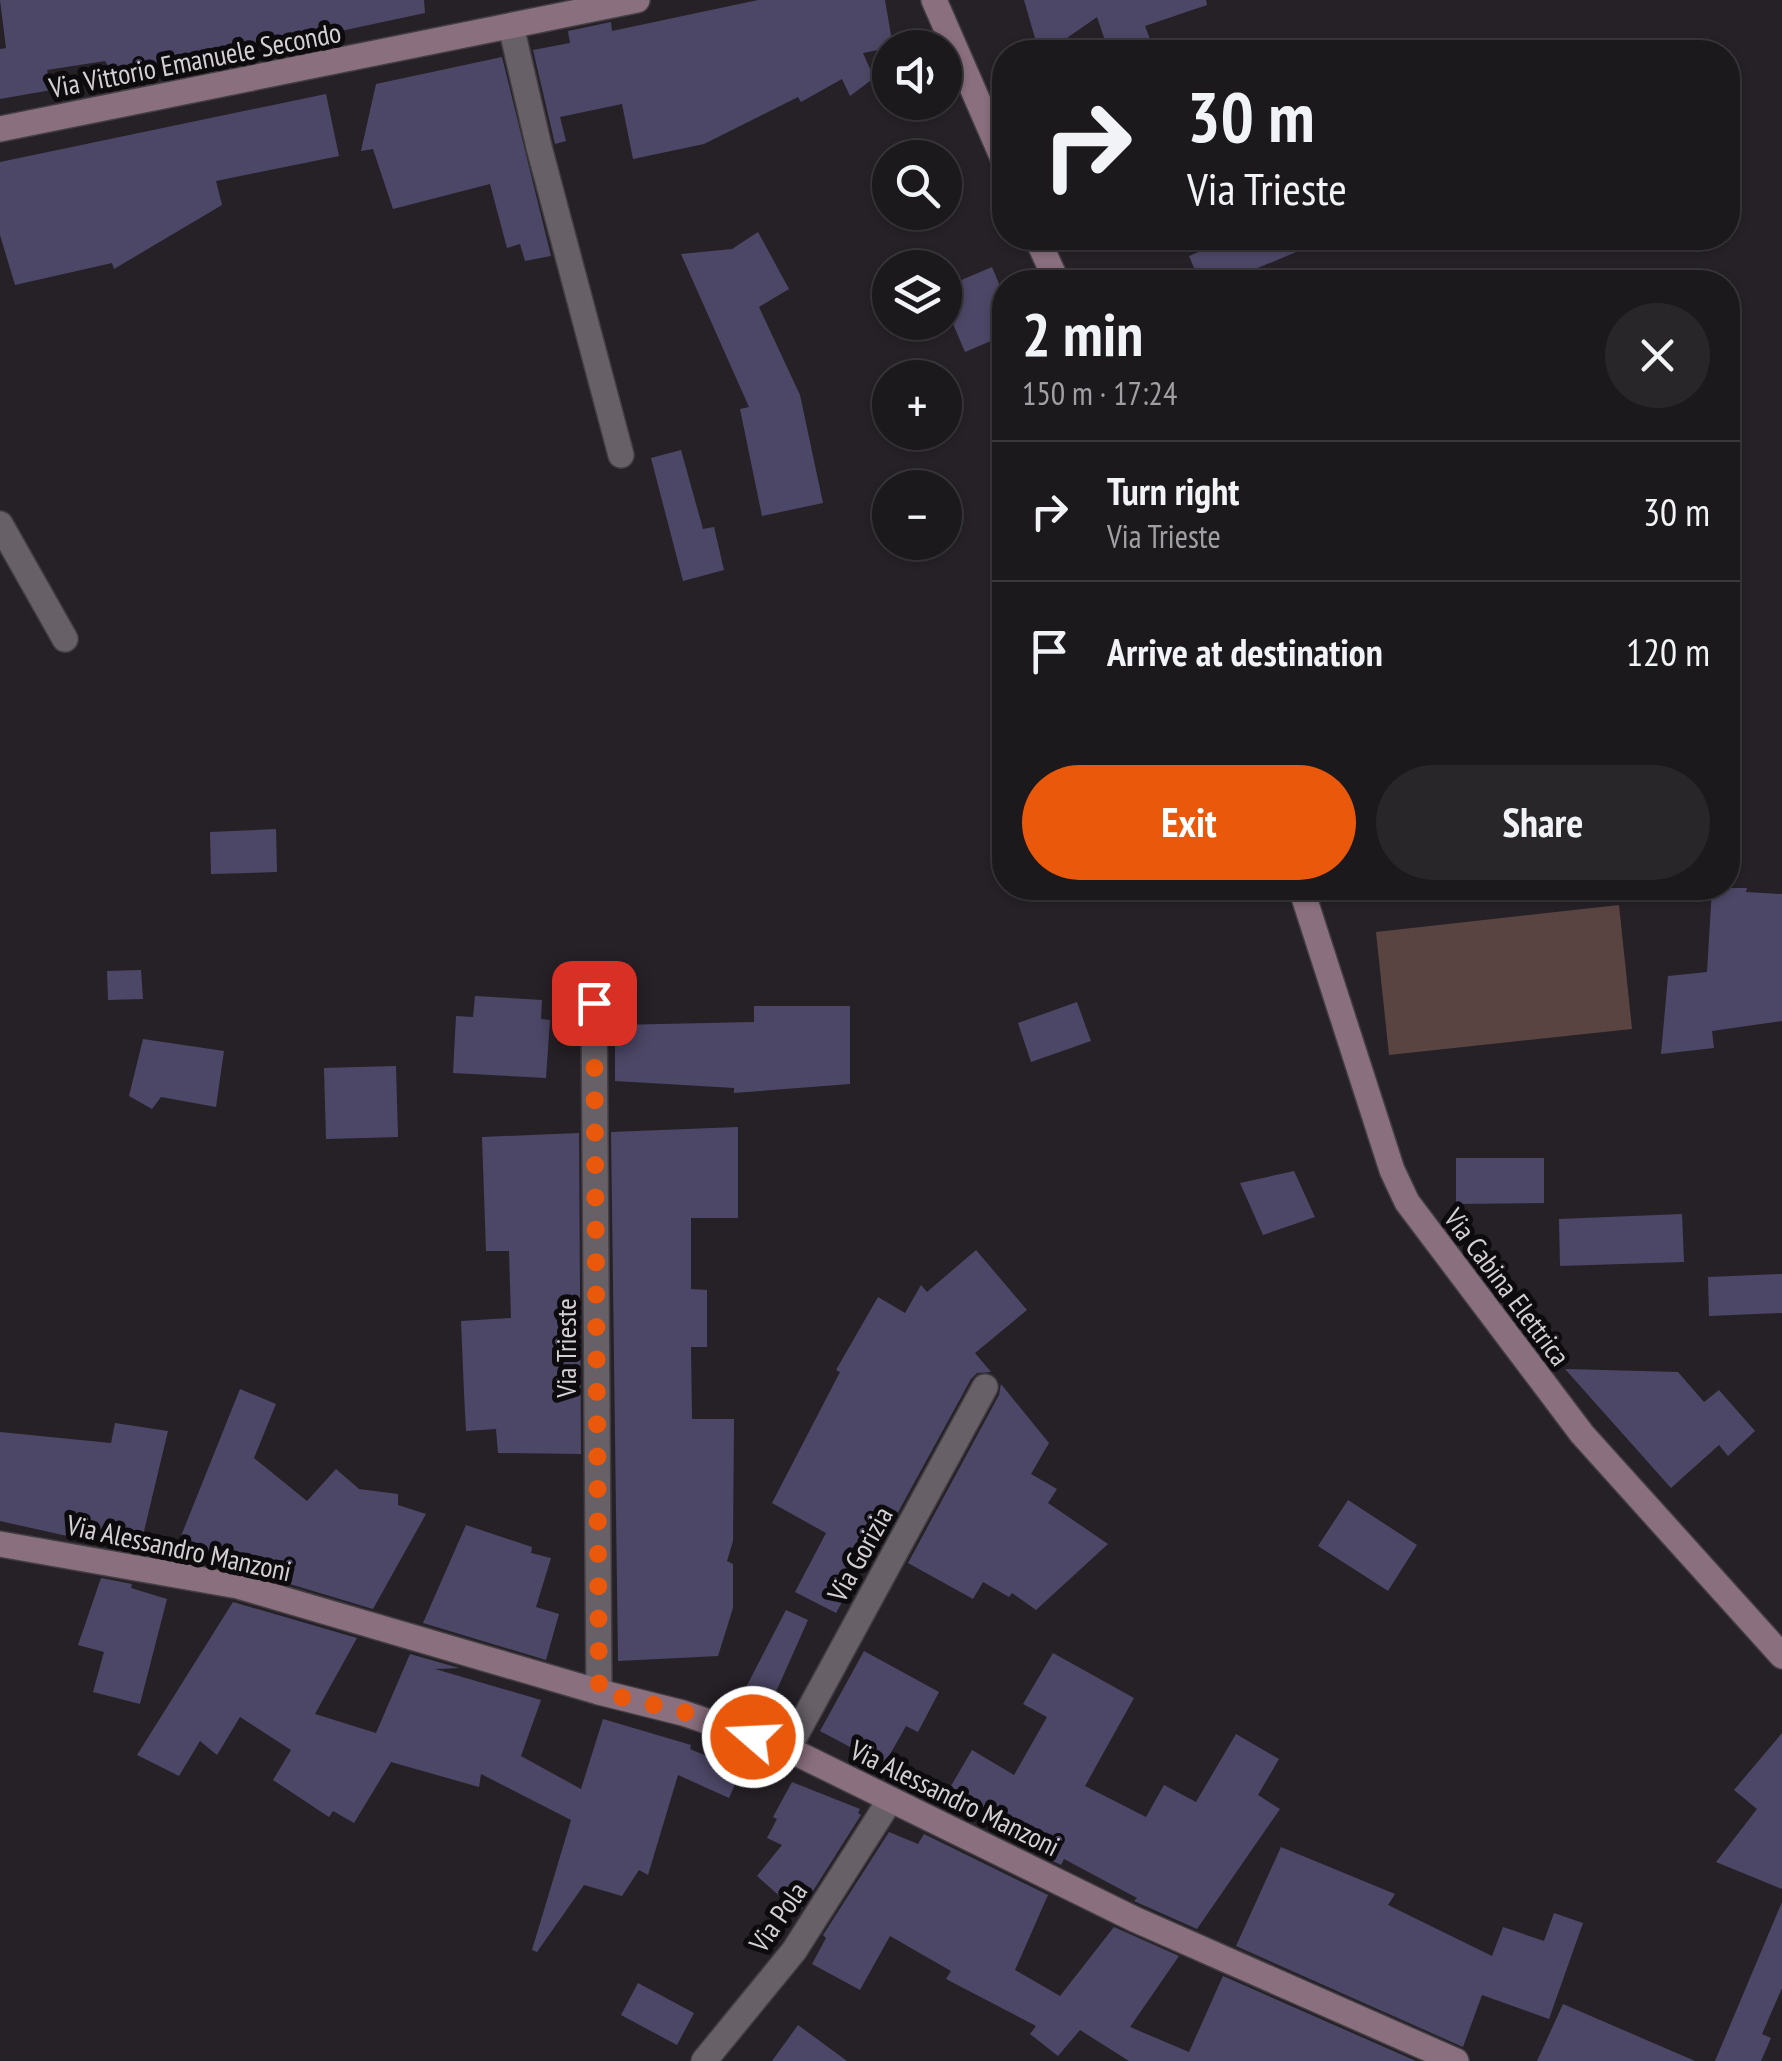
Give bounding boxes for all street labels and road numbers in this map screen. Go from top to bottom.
street label: Via Vittorio Emanuele Secondo [45,13,344,106]
street label: Via Cabina Elettrica [1435,1200,1579,1373]
street label: Via Trieste [547,1298,584,1399]
street label: Via Gorizia [818,1500,901,1609]
street label: Via Alessandro Manzoni [63,1505,295,1589]
street label: Via Alessandro Manzoni [844,1730,1066,1864]
street label: Via Pola [740,1874,815,1960]

